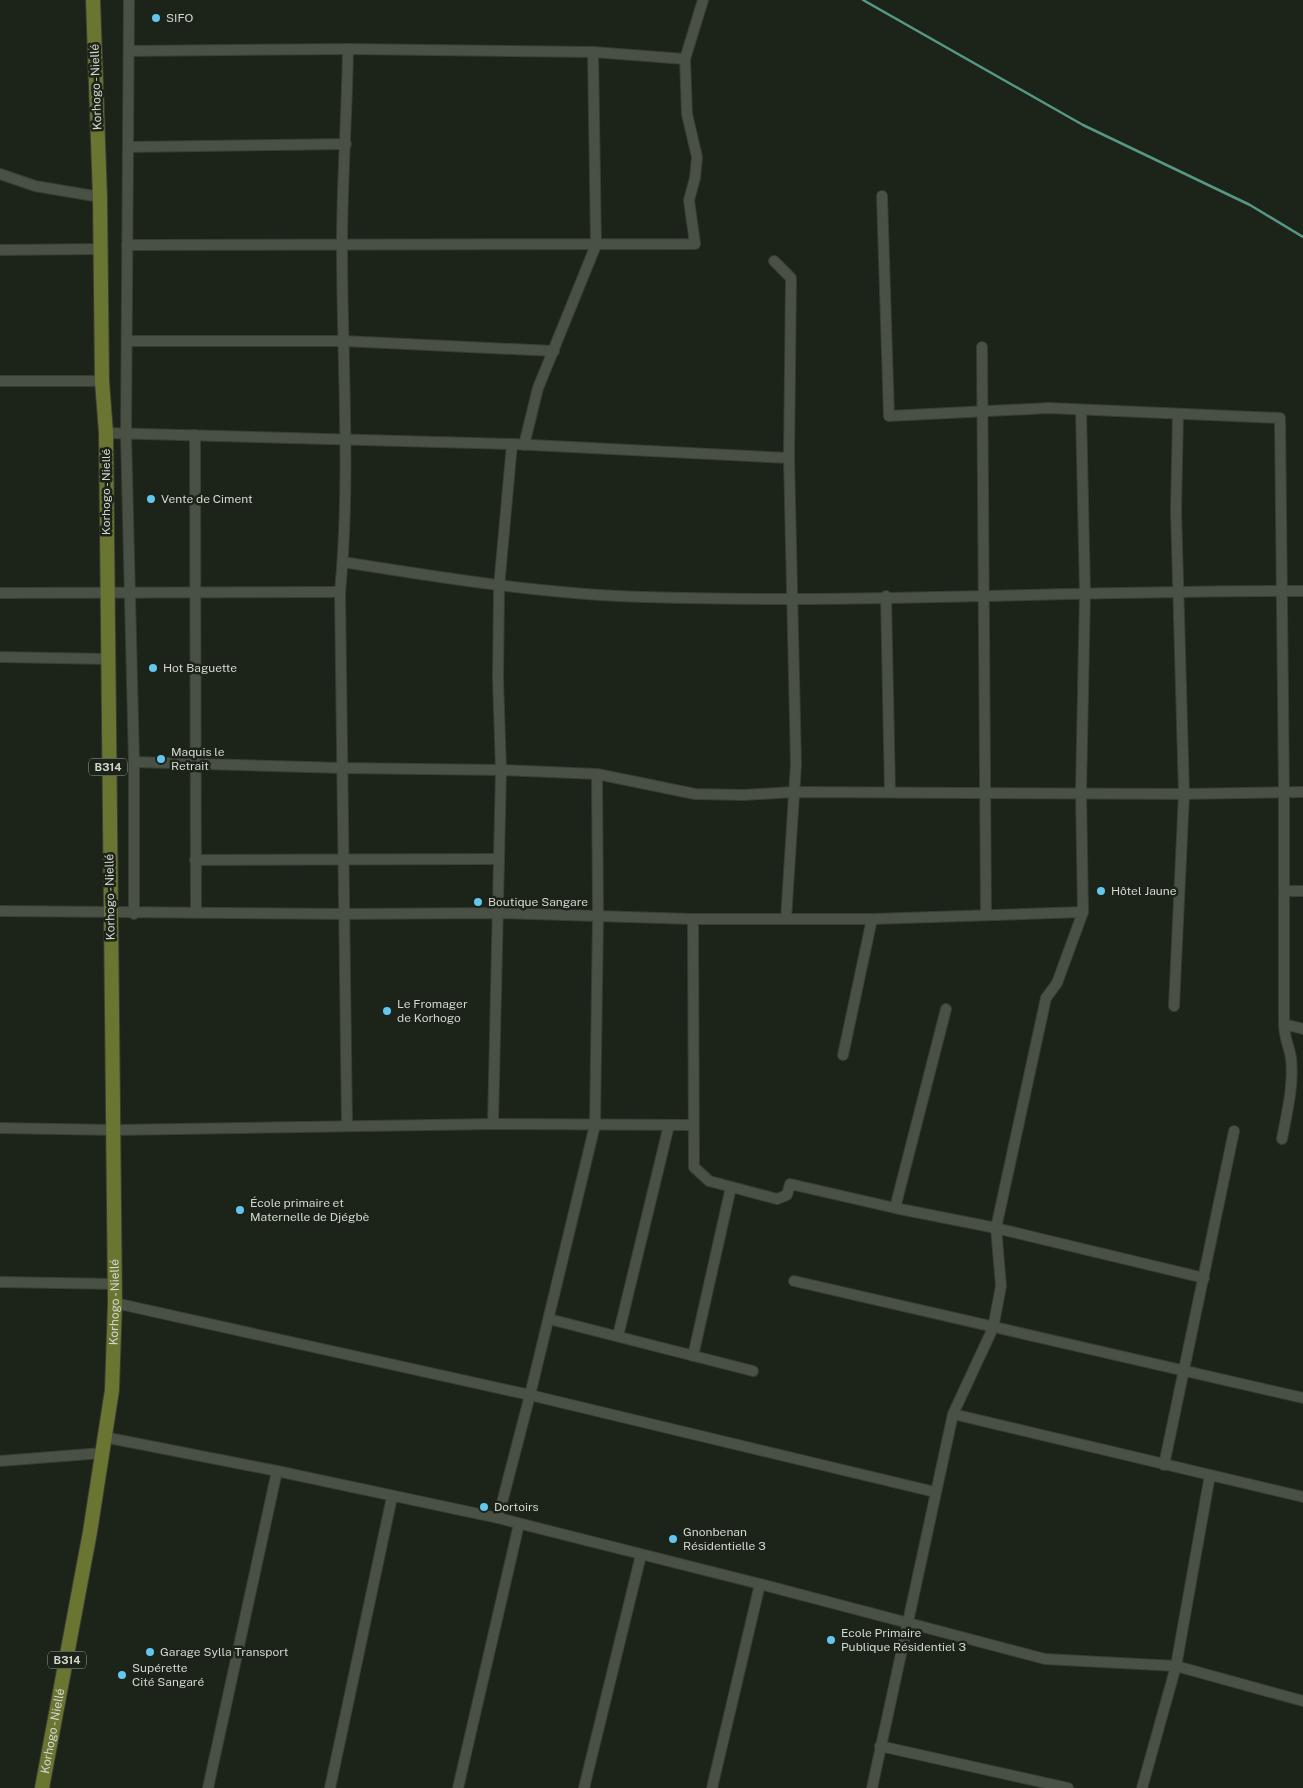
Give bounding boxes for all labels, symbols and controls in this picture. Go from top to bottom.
place label: SIFO [166,11,194,25]
marker: SIFO [150,12,162,24]
street label: Korhogo - Niellé [87,43,105,130]
street label: Korhogo - Niellé [99,449,113,535]
place label: Vente de Ciment [161,492,253,506]
marker: Vente de Ciment [145,493,157,505]
place label: Hot Baguette [163,661,237,675]
marker: Hot Baguette [147,662,159,674]
place label: Maquis le Retrait [171,745,225,773]
marker: Maquis le Retrait [155,753,167,765]
road number: B314 [89,759,127,776]
street label: Korhogo - Niellé [102,853,118,940]
place label: Hôtel Jaune [1111,884,1177,898]
marker: Hôtel Jaune [1095,885,1107,897]
place label: Boutique Sangare [488,895,588,909]
marker: Boutique Sangare [472,896,484,908]
place label: Le Fromager de Korhogo [397,997,468,1025]
marker: Le Fromager de Korhogo [381,1005,393,1017]
place label: École primaire et Maternelle de Djégbè [250,1196,370,1224]
marker: École primaire et Maternelle de Djégbè [234,1204,246,1216]
street label: Korhogo - Niellé [107,1259,122,1346]
place label: Dortoirs [494,1500,539,1514]
marker: Dortoirs [478,1501,490,1513]
place label: Gnonbenan Résidentielle 3 [683,1525,766,1553]
marker: Gnonbenan Résidentielle 3 [667,1533,679,1545]
place label: Ecole Primaire Publique Résidentiel 3 [841,1626,966,1654]
marker: Ecole Primaire Publique Résidentiel 3 [825,1634,837,1646]
place label: Garage Sylla Transport [160,1645,289,1659]
marker: Garage Sylla Transport [144,1646,156,1658]
road number: B314 [48,1652,86,1668]
place label: Supérette Cité Sangaré [132,1661,204,1689]
marker: Supérette Cité Sangaré [116,1669,128,1681]
street label: Korhogo - Niellé [38,1687,68,1775]

